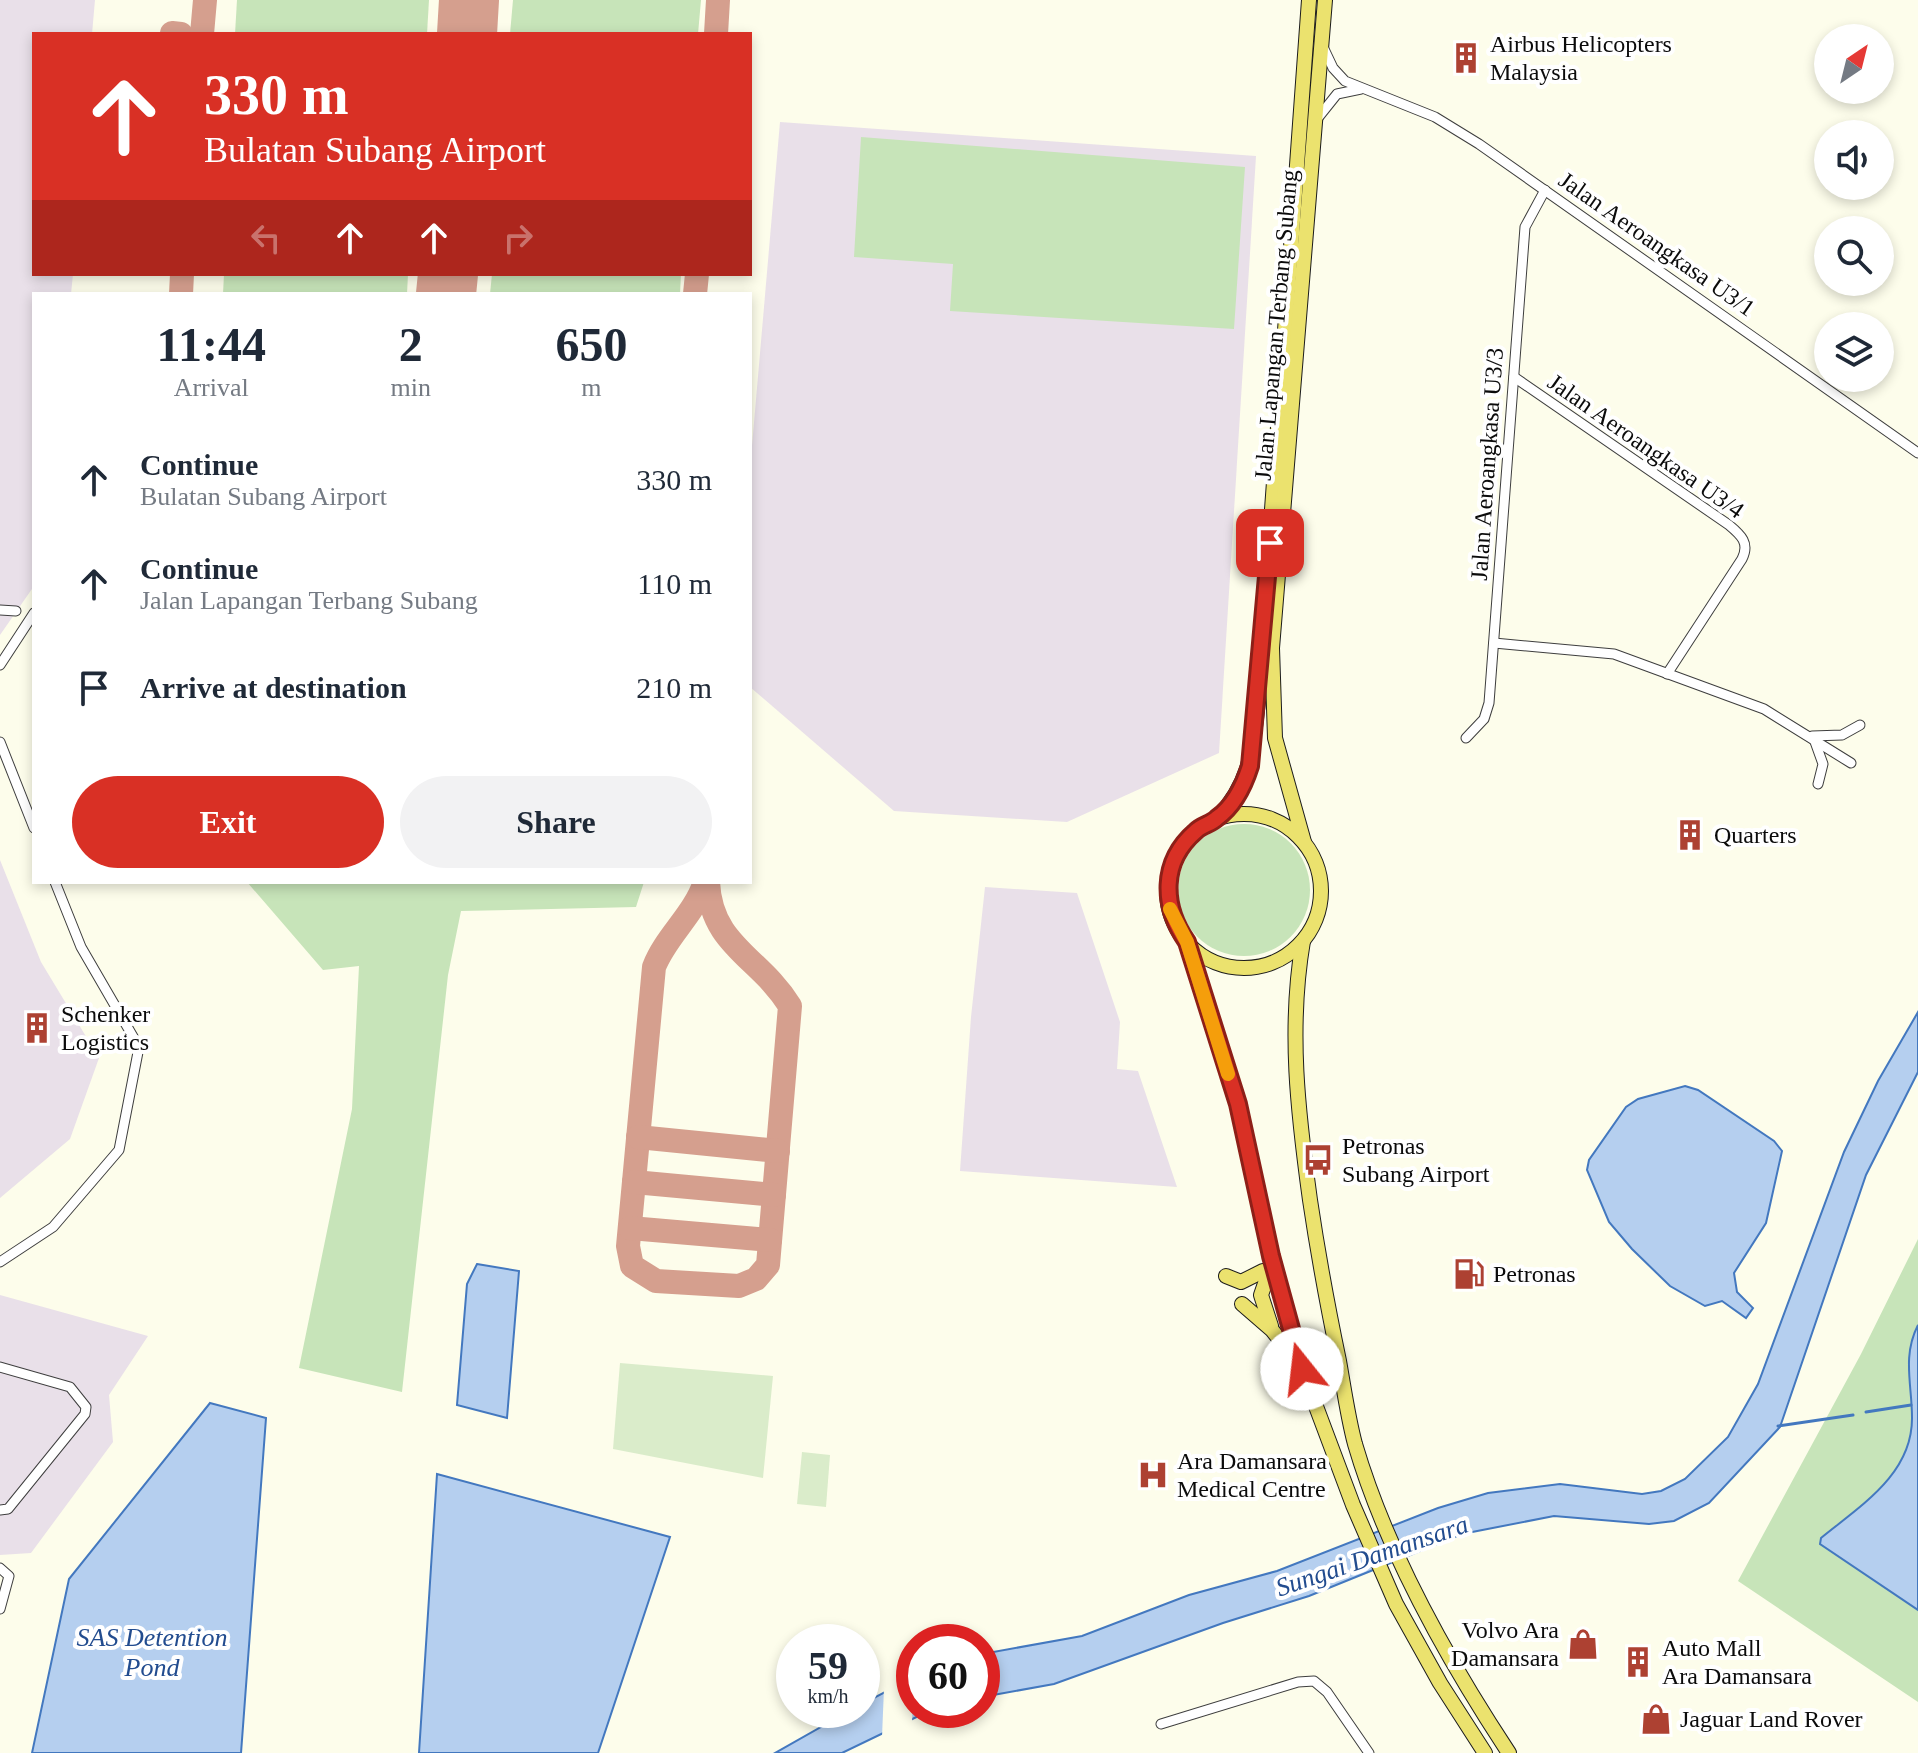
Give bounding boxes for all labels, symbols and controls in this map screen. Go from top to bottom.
north arrow [1814,24,1894,104]
map controls [1814,24,1894,392]
place label: Airbus Helicopters Malaysia [1490,31,1672,85]
building icon: Airbus Helicopters Malaysia [1449,41,1483,75]
icon: ahead [72,64,176,168]
text: 330 m [204,64,349,126]
button: sound [1814,120,1894,200]
text: Bulatan Subang Airport [204,130,546,170]
street label: Jalan Aeroangkasa U3/1 [1554,166,1760,322]
street label: Jalan Lapangan Terbang Subang [1249,169,1303,481]
icon: left [244,216,288,260]
icon: ahead [328,216,372,260]
icon: ahead [412,216,456,260]
icon: right [496,216,540,260]
button: search [1814,216,1894,296]
button: layers [1814,312,1894,392]
text: 11:44 [157,318,266,371]
text: 2 [399,318,423,371]
text: 650 [555,318,627,371]
street label: Jalan Aeroangkasa U3/3 [1466,347,1508,581]
street label: Jalan Aeroangkasa U3/4 [1543,368,1749,524]
text: Arrival [174,373,249,402]
text: min [390,373,431,402]
text: m [581,373,602,402]
text: Continue [140,448,258,481]
icon: ahead [72,458,116,502]
text: 330 m [636,463,712,496]
text: Bulatan Subang Airport [140,482,387,511]
pin [1236,509,1304,577]
icon: arrive [1248,521,1292,565]
text: Continue [140,552,258,585]
icon: ahead [72,562,116,606]
text: 110 m [637,567,712,600]
text: Jalan Lapangan Terbang Subang [140,586,478,615]
icon: arrive [72,666,116,710]
text: Arrive at destination [140,671,407,704]
text: 210 m [636,671,712,704]
button: Exit [72,776,384,868]
button: Share [400,776,712,868]
building icon: Quarters [1673,818,1707,852]
place label: Quarters [1714,822,1797,848]
place label: Schenker Logistics [61,1001,150,1055]
building icon: Schenker Logistics [20,1011,54,1045]
place label: Petronas Subang Airport [1342,1133,1490,1187]
bus stop icon: Petronas Subang Airport [1301,1143,1335,1177]
fuel station icon: Petronas [1452,1257,1486,1291]
place label: Petronas [1493,1261,1576,1287]
position arrow [1260,1327,1344,1411]
place label: Ara Damansara Medical Centre [1177,1448,1327,1502]
hospital icon: Ara Damansara Medical Centre [1136,1458,1170,1492]
water label: Sungai Damansara [1272,1509,1472,1603]
place label: Volvo Ara Damansara [1451,1617,1559,1671]
water label: SAS Detention Pond [77,1623,227,1682]
speed limit sign: 60 [896,1624,1000,1728]
shop icon: Volvo Ara Damansara [1566,1627,1600,1661]
place label: Auto Mall Ara Damansara [1662,1635,1812,1689]
text: 59 [808,1643,848,1688]
building icon: Auto Mall Ara Damansara [1621,1645,1655,1679]
text: km/h [807,1685,849,1707]
shop icon: Jaguar Land Rover [1639,1702,1673,1736]
place label: Jaguar Land Rover [1680,1706,1863,1732]

